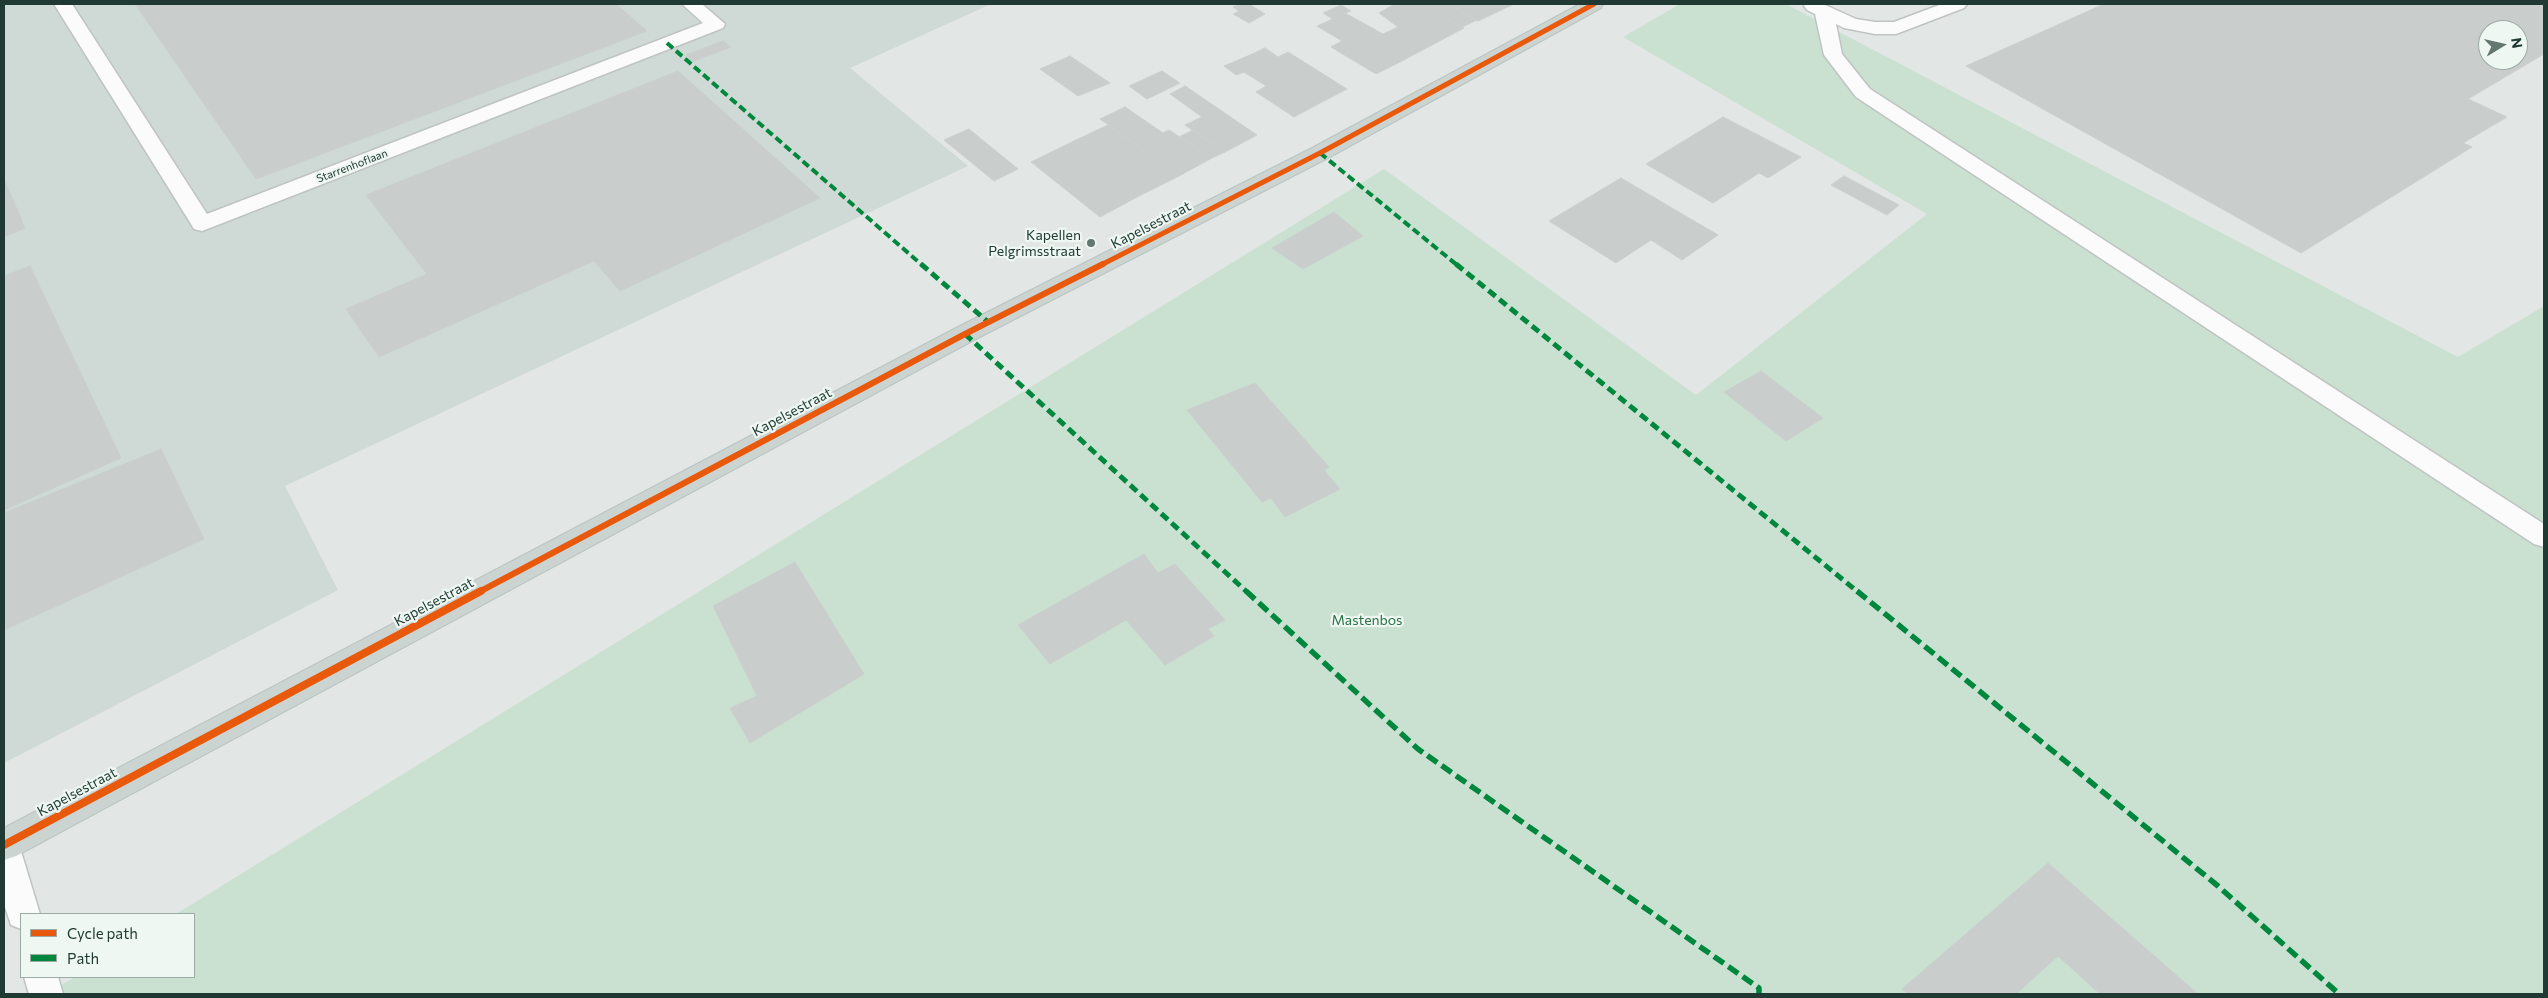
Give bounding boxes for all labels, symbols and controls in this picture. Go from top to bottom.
north arrow [2478,20,2528,70]
text: N [2508,36,2527,49]
street label: Starrenhoflaan [315,146,389,186]
street label: Kapelsestraat [1108,198,1194,252]
place label: Kapellen Pelgrimsstraat [988,227,1081,260]
marker: Kapellen Pelgrimsstraat [1085,237,1097,249]
street label: Kapelsestraat [749,384,835,440]
street label: Kapelsestraat [391,574,477,630]
park label: Mastenbos [1332,612,1402,628]
street label: Kapelsestraat [34,764,120,820]
legend [20,913,195,978]
text: Cycle path [67,924,138,942]
text: Path [67,949,99,967]

